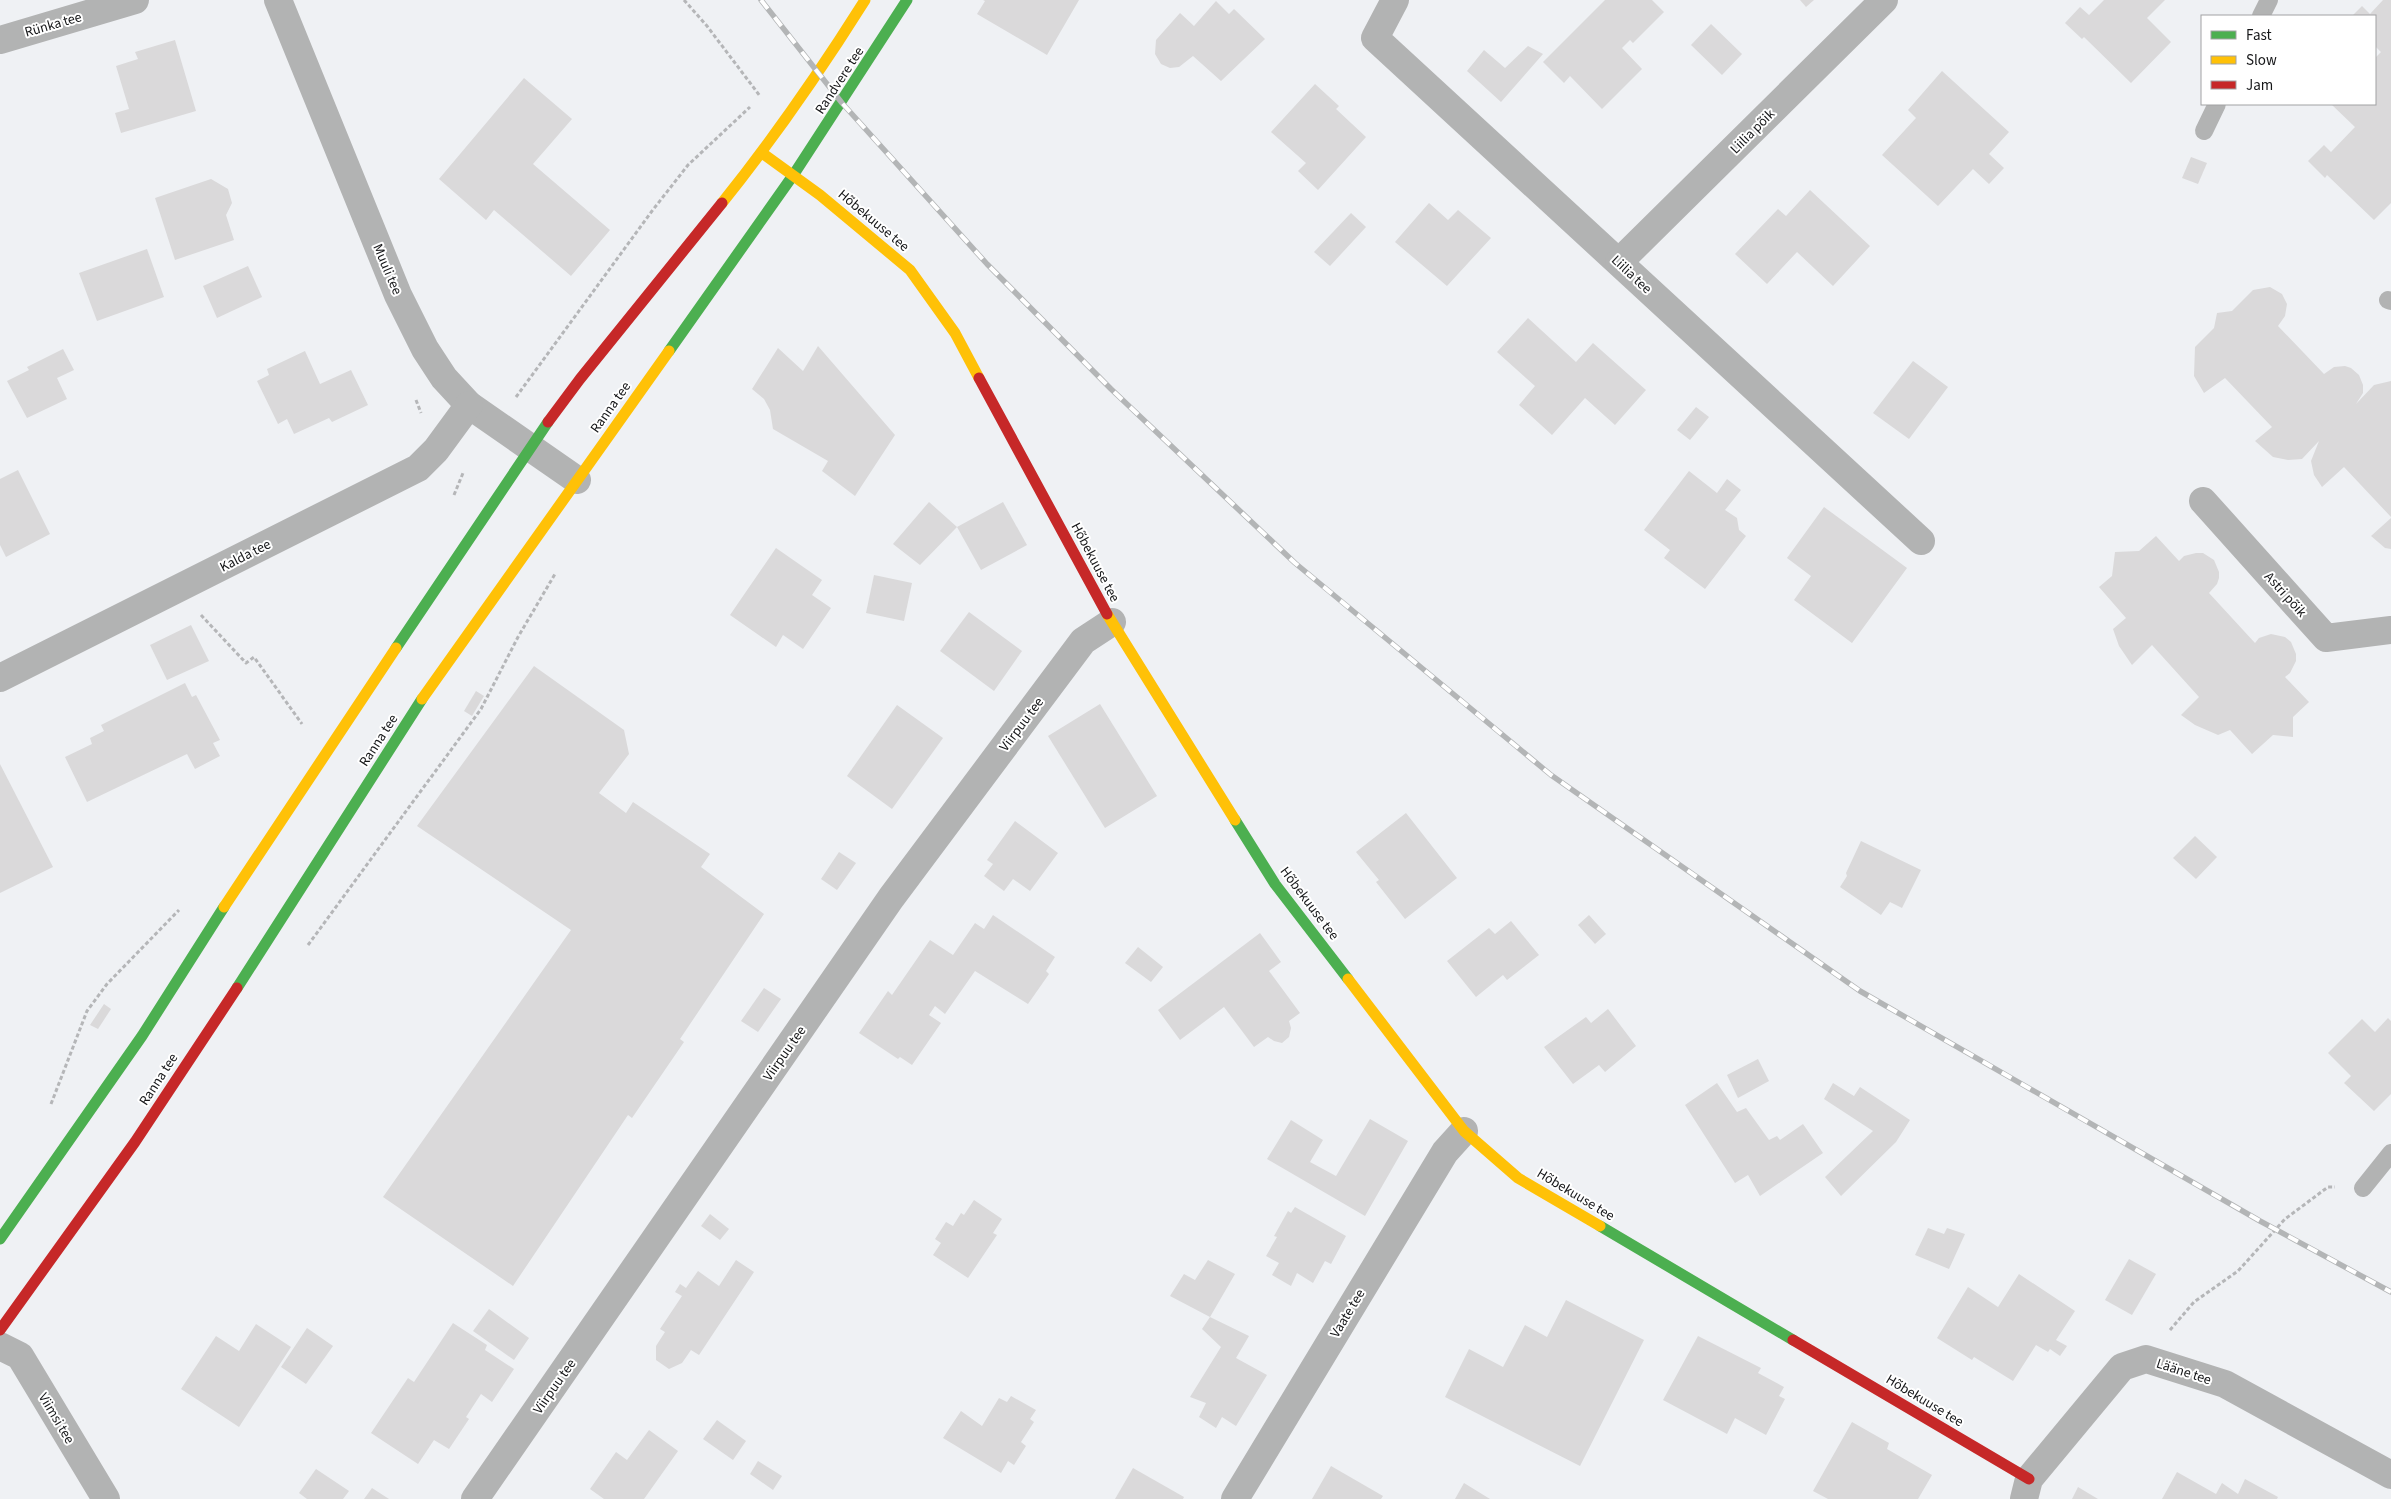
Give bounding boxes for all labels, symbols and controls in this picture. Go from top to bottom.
street label: Rünka tee [22,7,84,43]
legend [2201,15,2376,105]
text: Fast [2246,25,2272,46]
street label: Randvere tee [811,43,869,118]
text: Slow [2246,50,2277,71]
text: Jam [2246,75,2273,96]
street label: Liilia põik [1726,105,1780,159]
street label: Hõbekuuse tee [833,185,913,257]
street label: Muuli tee [367,241,407,298]
street label: Liilia tee [1607,251,1656,299]
street label: Ranna tee [586,378,636,437]
street label: Hõbekuuse tee [1066,519,1124,606]
street label: Kalda tee [217,535,274,577]
street label: Astri põik [2259,568,2311,622]
street label: Viirpuu tee [995,693,1049,756]
street label: Ranna tee [354,710,403,771]
street label: Hõbekuuse tee [1275,863,1344,945]
street label: Viirpuu tee [759,1022,811,1085]
street label: Ranna tee [134,1049,183,1110]
street label: Hõbekuuse tee [1533,1164,1618,1226]
street label: Vaate tee [1326,1285,1370,1342]
street label: Lääne tee [2154,1354,2214,1390]
street label: Viirpuu tee [529,1355,581,1418]
street label: Hõbekuuse tee [1882,1370,1967,1432]
street label: Viimsi tee [33,1389,79,1448]

